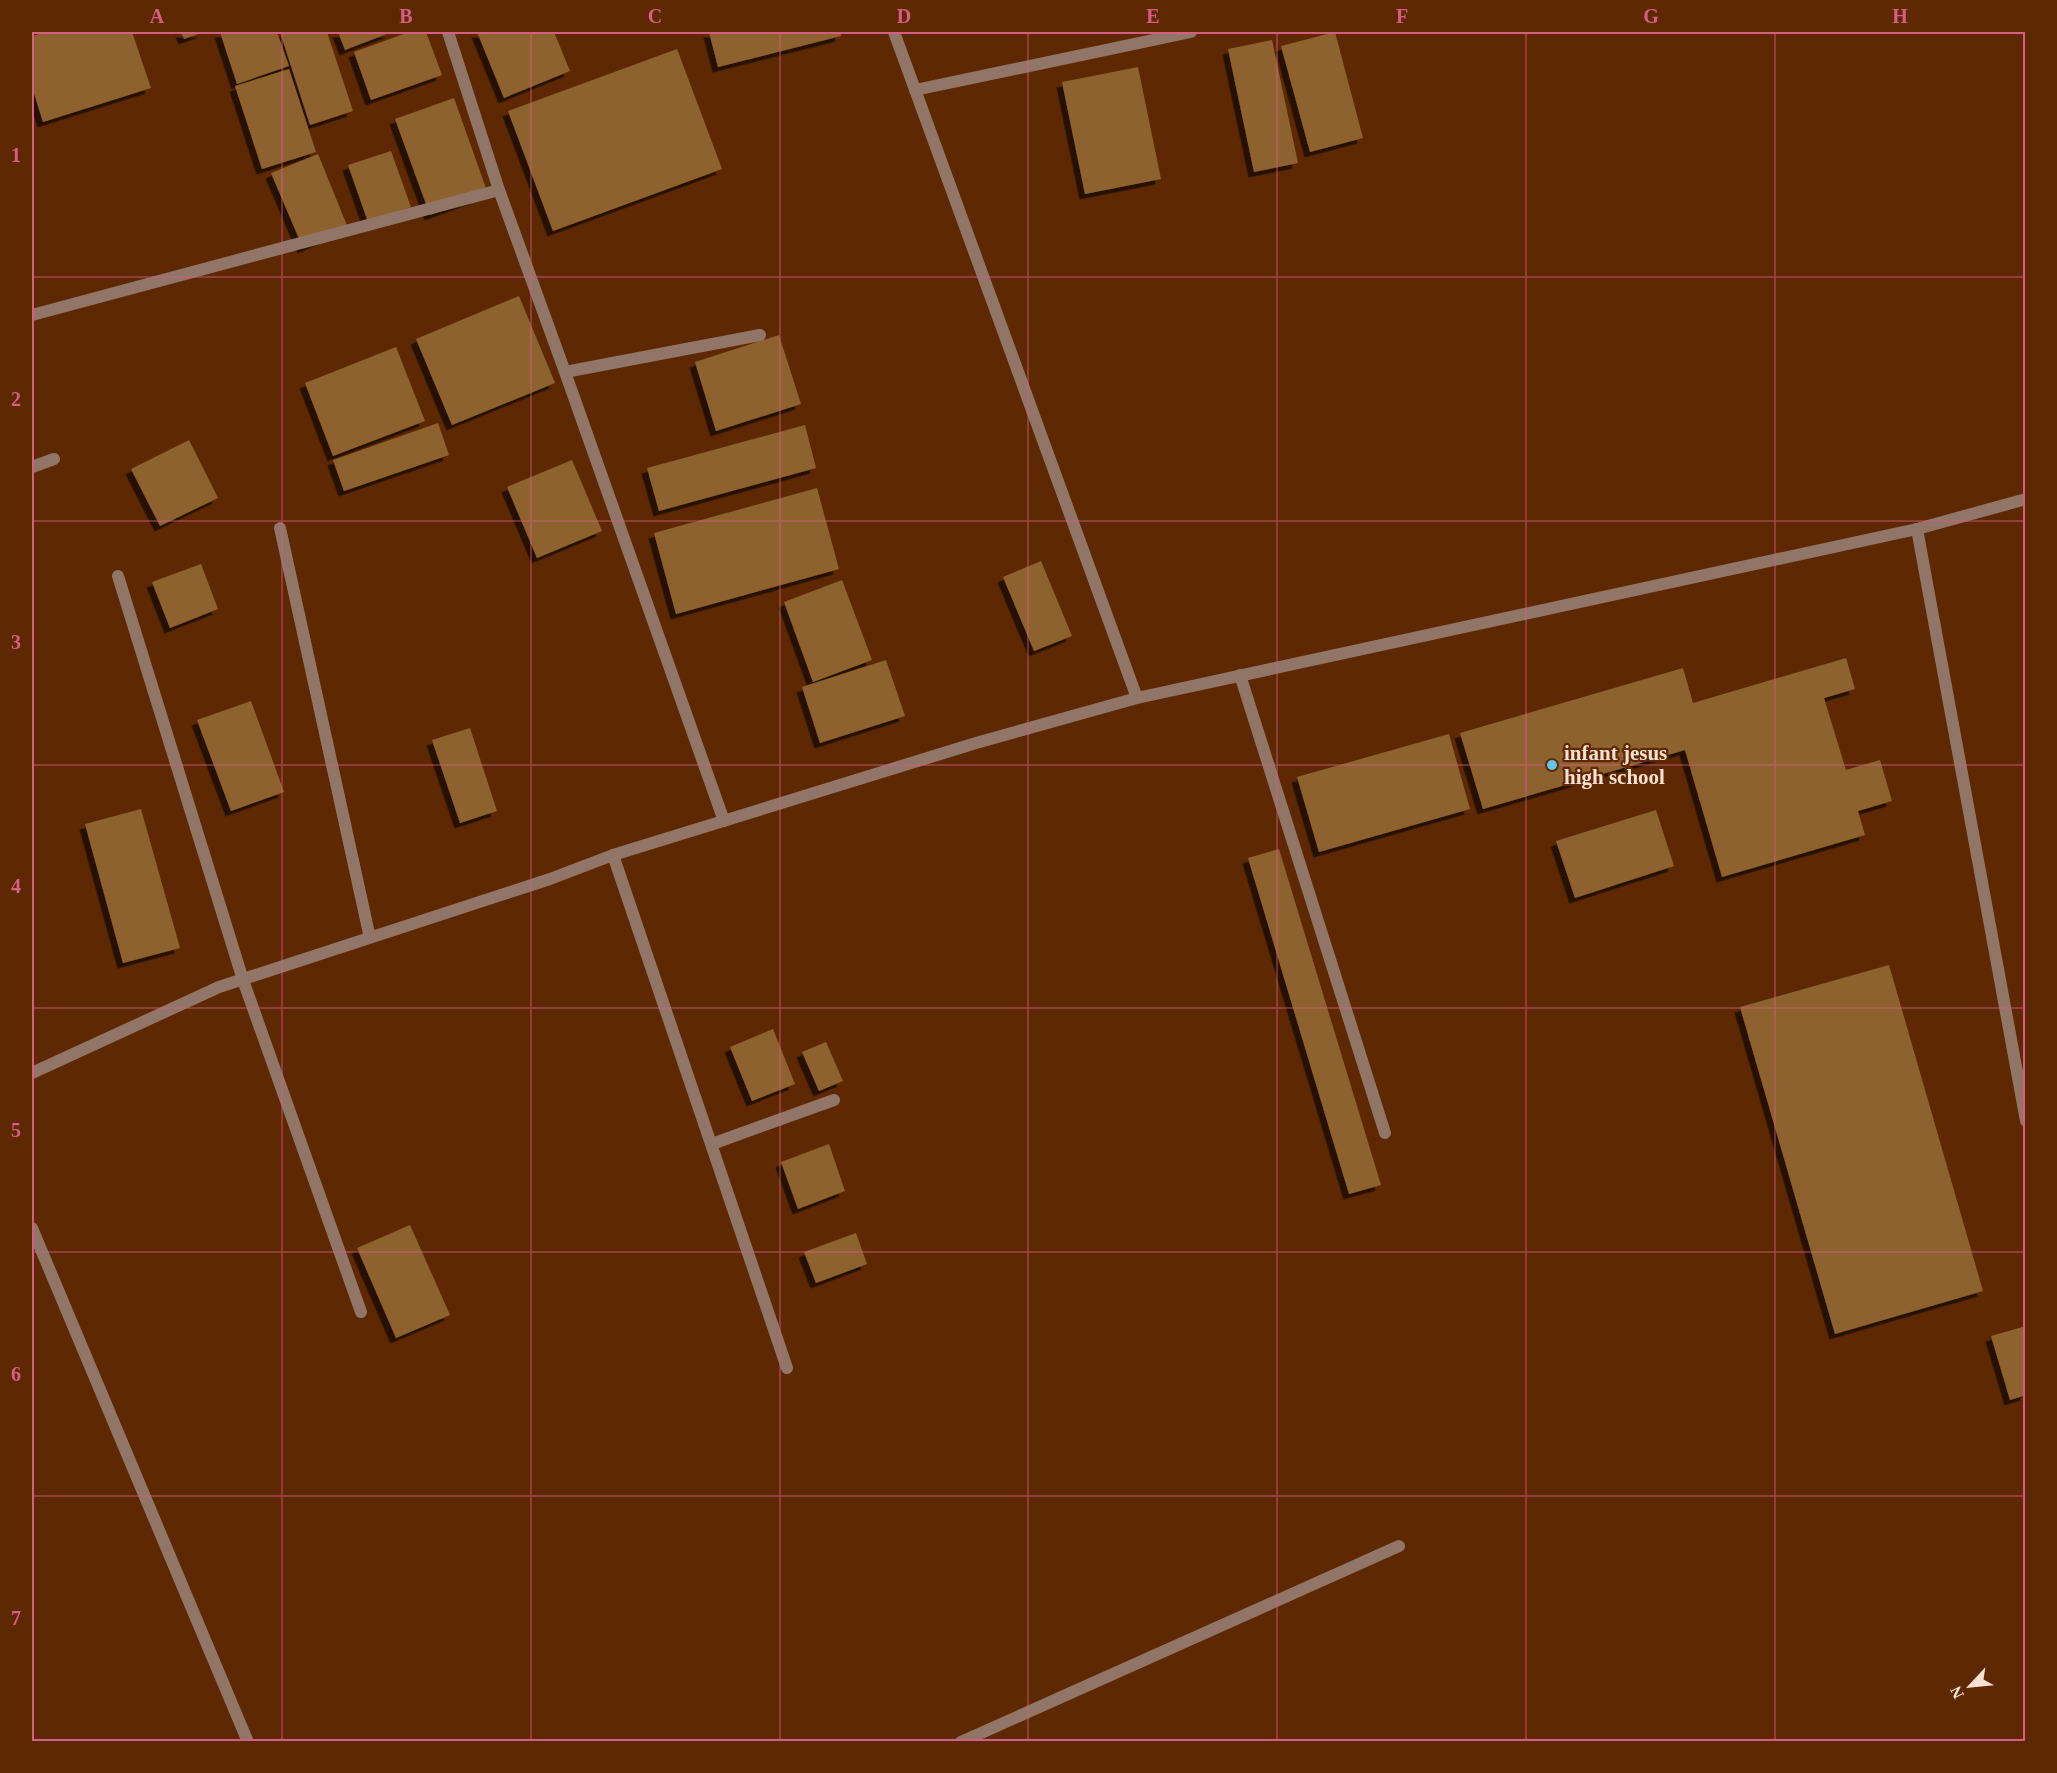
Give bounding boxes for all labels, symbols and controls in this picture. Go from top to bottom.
text: A [150,5,165,27]
text: B [399,5,413,27]
text: C [648,5,662,27]
text: D [897,5,911,27]
text: E [1146,5,1160,27]
text: F [1396,5,1408,27]
text: G [1643,5,1659,27]
text: H [1892,5,1908,27]
text: 1 [11,144,21,166]
text: 2 [11,388,21,410]
text: 3 [11,631,21,653]
place label: infant jesus high school [1564,741,1667,789]
marker: infant jesus high school [1545,758,1559,772]
text: 4 [11,875,21,897]
text: 5 [11,1119,21,1141]
text: 6 [11,1363,21,1385]
text: 7 [11,1607,21,1629]
north arrow [1940,1656,2000,1716]
text: N [1947,1683,1967,1701]

